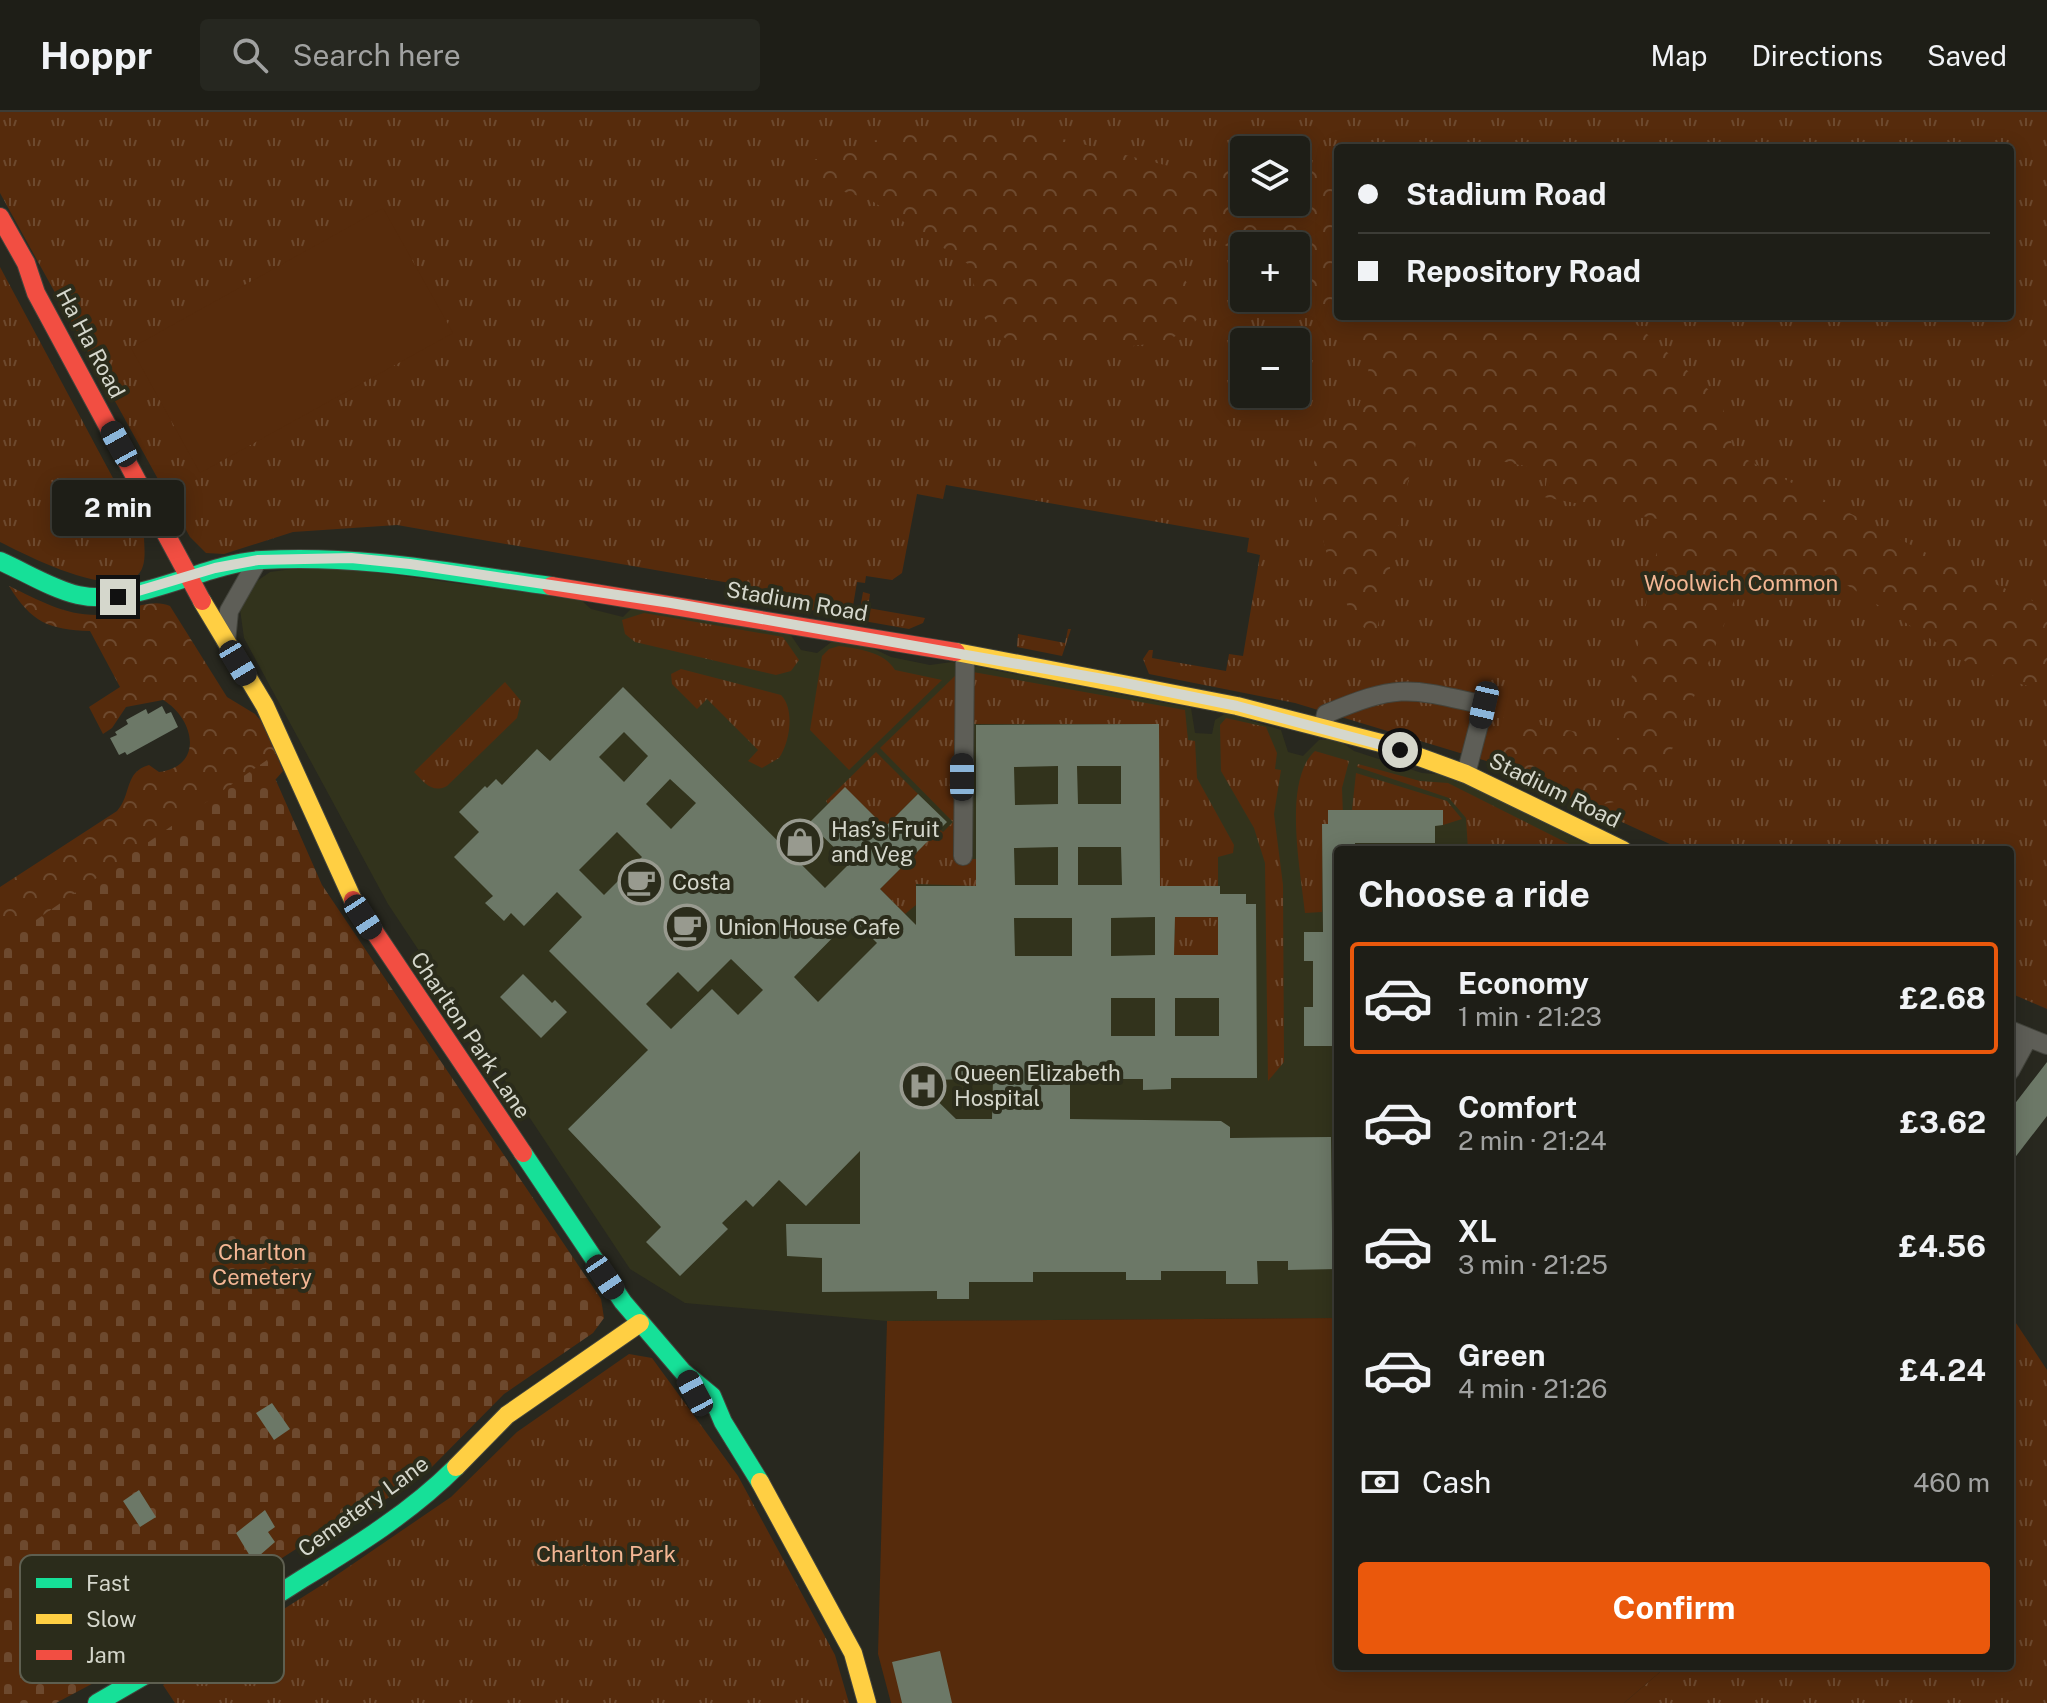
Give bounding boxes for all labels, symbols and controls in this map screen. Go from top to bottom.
search box [200,19,760,91]
text: Hoppr [40,33,152,78]
icon: search [228,33,272,77]
text: Search here [292,37,461,73]
text: Map [1651,39,1707,72]
text: Directions [1751,39,1883,72]
text: Saved [1927,39,2007,72]
map controls [1230,136,1310,408]
button: layers [1230,136,1310,216]
text: Stadium Road [1406,176,1606,212]
button: + [1230,232,1310,312]
text: Repository Road [1406,253,1641,289]
street label: Ha Ha Road [51,284,131,402]
button: − [1230,328,1310,408]
car [97,417,141,471]
callout: 2 min [52,481,184,537]
text: 2 min [84,492,152,523]
park label: Woolwich Common [1644,570,1838,596]
street label: Stadium Road [724,576,870,626]
route end [100,579,136,615]
car [215,636,261,690]
car [1467,679,1501,731]
route start [1382,732,1418,768]
street label: Stadium Road [1485,747,1625,833]
car [950,753,974,801]
place label: Has’s Fruit and Veg [831,816,940,867]
shop icon: Has’s Fruit and Veg [776,818,824,866]
cafe icon: Costa [617,858,665,906]
place label: Costa [672,869,731,895]
text: Choose a ride [1358,873,1590,915]
car [340,890,386,944]
cafe icon: Union House Cafe [663,903,711,951]
place label: Union House Cafe [718,914,901,940]
street label: Charlton Park Lane [406,947,536,1123]
icon: car [1362,962,1434,1034]
text: Economy [1458,965,1589,1001]
text: £2.68 [1900,980,1986,1016]
text: 1 min · 21:23 [1458,1001,1602,1032]
place label: Queen Elizabeth Hospital [954,1060,1121,1111]
hospital icon: Queen Elizabeth Hospital [899,1062,947,1110]
icon: car [1362,1086,1434,1158]
text: Comfort [1458,1089,1577,1125]
text: £3.62 [1900,1104,1986,1140]
text: 2 min · 21:24 [1458,1125,1607,1156]
icon: car [1362,1210,1434,1282]
text: XL [1458,1213,1497,1249]
text: £4.56 [1899,1228,1986,1264]
park label: Charlton Cemetery [212,1239,312,1290]
text: 3 min · 21:25 [1458,1249,1608,1280]
car [582,1250,628,1304]
icon: car [1362,1334,1434,1406]
text: Green [1458,1337,1545,1373]
text: £4.24 [1899,1352,1986,1388]
car [673,1366,717,1420]
text: 4 min · 21:26 [1458,1373,1607,1404]
street label: Cemetery Lane [293,1450,433,1562]
icon: cash [1358,1460,1402,1504]
text: Cash [1422,1464,1491,1500]
text: 460 m [1913,1467,1990,1498]
park label: Charlton Park [536,1541,676,1567]
legend [20,1555,284,1683]
button: Confirm [1358,1562,1990,1654]
text: Fast [86,1570,130,1596]
text: Slow [86,1606,136,1632]
text: Jam [86,1642,126,1668]

